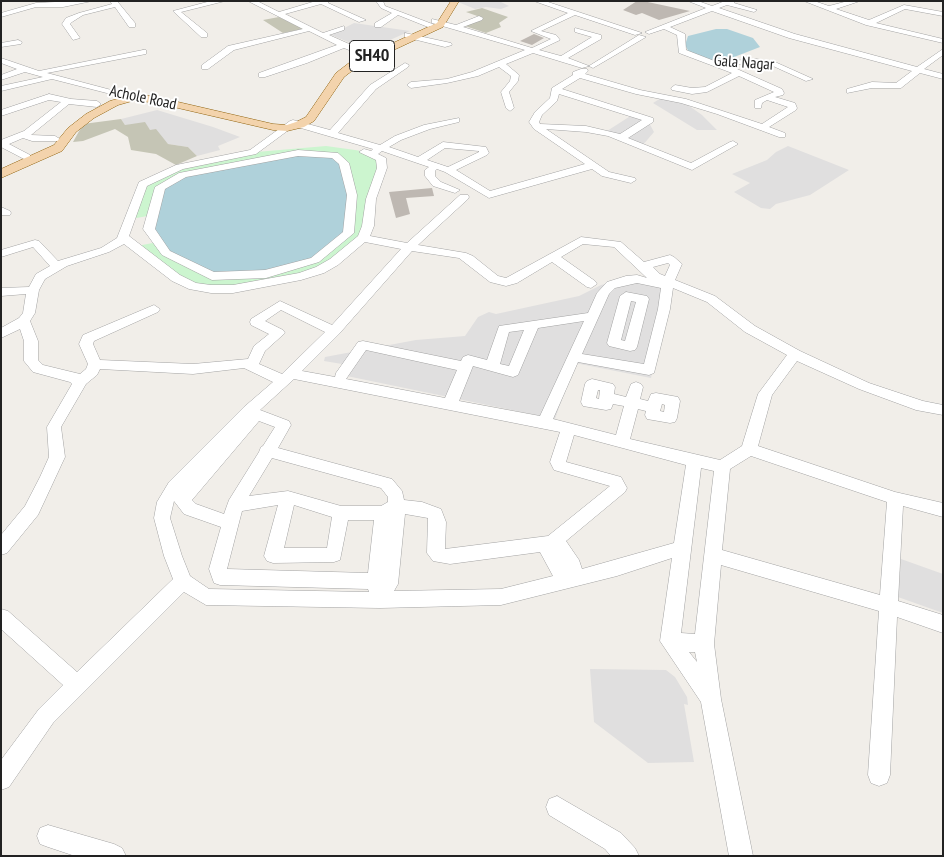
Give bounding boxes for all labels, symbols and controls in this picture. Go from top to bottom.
road number: SH40 [350,40,394,72]
street label: Gala Nagar [713,51,775,75]
street label: Achole Road [108,82,178,114]

